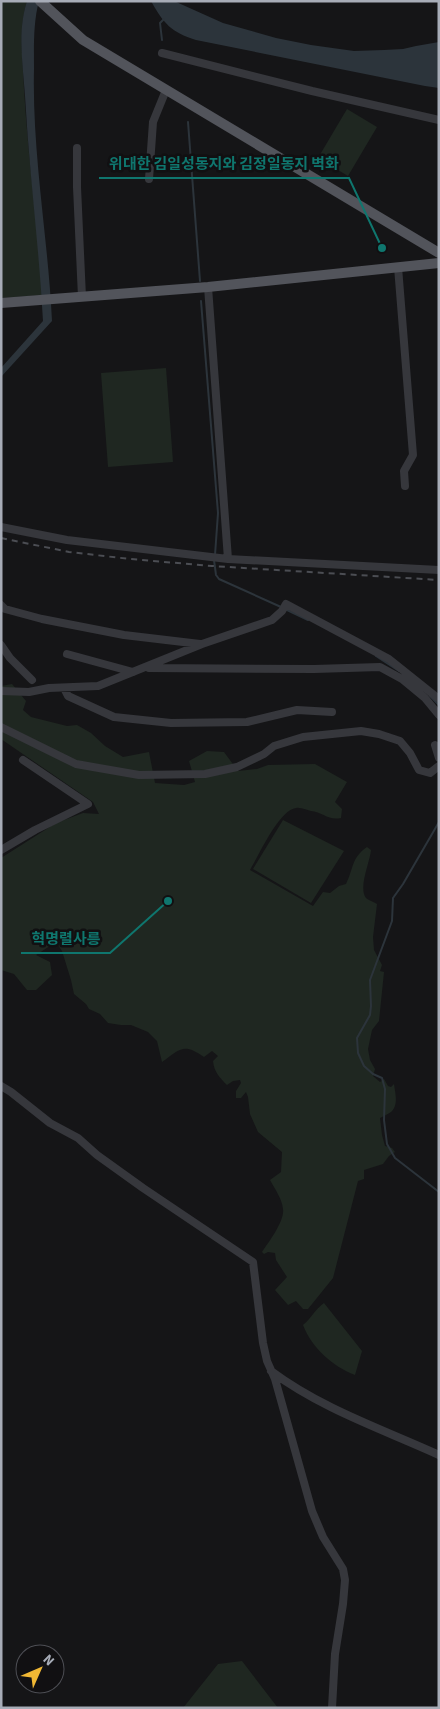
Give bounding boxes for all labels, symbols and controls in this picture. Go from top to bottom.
callout: 위대한 김일성동지와 김정일동지 벽화 [99,148,349,178]
text: 위대한 김일성동지와 김정일동지 벽화 [109,154,339,175]
callout: 혁명렬사릉 [21,923,110,953]
text: 혁명렬사릉 [31,929,101,950]
north arrow [15,1644,65,1694]
text: N [38,1650,59,1671]

